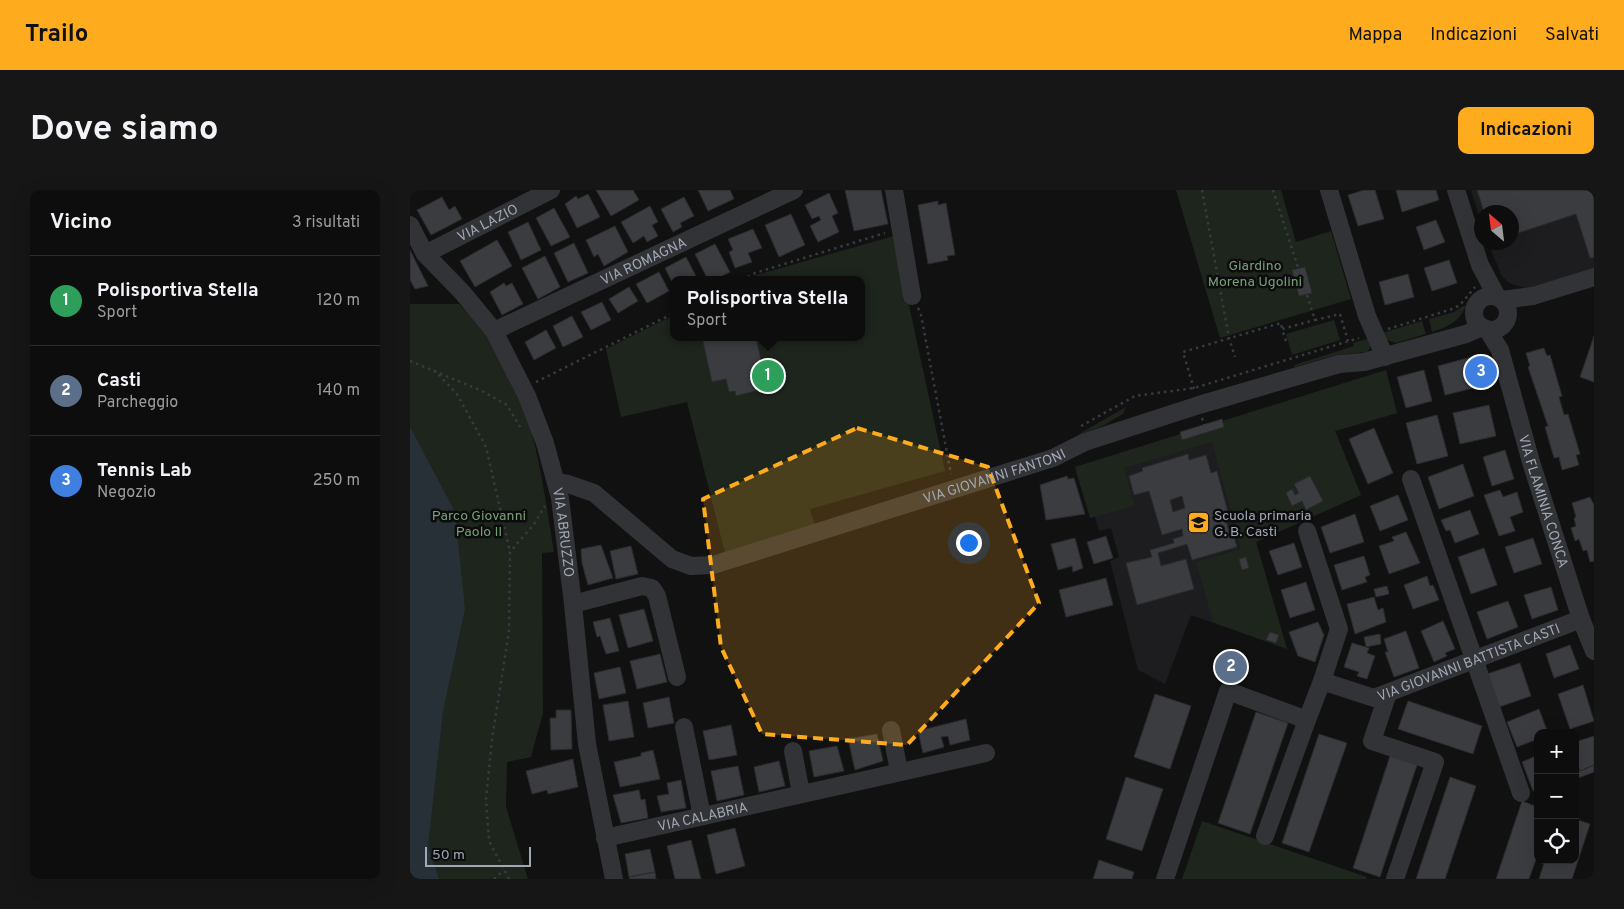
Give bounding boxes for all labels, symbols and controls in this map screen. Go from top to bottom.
text: Trailo [25,20,88,50]
text: Mappa [1349,24,1402,47]
text: Indicazioni [1430,24,1517,47]
text: Salvati [1545,24,1599,47]
button: Indicazioni [1458,107,1594,154]
text: Dove siamo [30,108,219,152]
street label: VIA LAZIO [455,201,521,246]
north arrow [1474,205,1519,250]
text: Vicino [50,209,112,236]
text: 3 risultati [292,213,360,233]
street label: VIA ROMAGNA [598,235,690,290]
park label: Giardino Morena Ugolini [1208,258,1302,291]
popup [670,276,865,341]
text: Polisportiva Stella [97,279,259,303]
text: Polisportiva Stella [687,287,848,311]
text: 1 [63,291,69,311]
text: 120 m [317,291,360,311]
text: Sport [97,303,137,323]
text: Sport [687,311,727,331]
pin: 3 [1465,353,1497,391]
pin: 1 [752,357,784,395]
text: Casti [97,369,141,393]
text: 2 [61,381,71,401]
text: 140 m [317,381,360,401]
text: Parcheggio [97,393,178,413]
street label: VIA FLAMINIA CONCA [1514,433,1571,570]
street label: VIA GIOVANNI FANTONI [921,446,1069,508]
text: Tennis Lab [97,459,192,483]
text: 3 [61,471,71,491]
text: 250 m [313,471,360,491]
text: Negozio [97,483,156,503]
street label: VIA ABRUZZO [548,486,577,578]
park label: Parco Giovanni Paolo II [432,508,526,541]
place label: Scuola primaria G. B. Casti [1214,508,1311,541]
school or university icon: Scuola primaria G. B. Casti [1186,511,1210,535]
your location [956,530,982,556]
street label: VIA GIOVANNI BATTISTA CASTI [1375,621,1563,706]
pin: 2 [1215,648,1247,686]
map controls [1534,729,1579,864]
button: + [1534,729,1579,774]
button: − [1534,774,1579,819]
street label: VIA CALABRIA [656,799,750,836]
button: locate [1534,819,1579,864]
scale bar [425,844,531,867]
text: 50 m [432,847,465,864]

